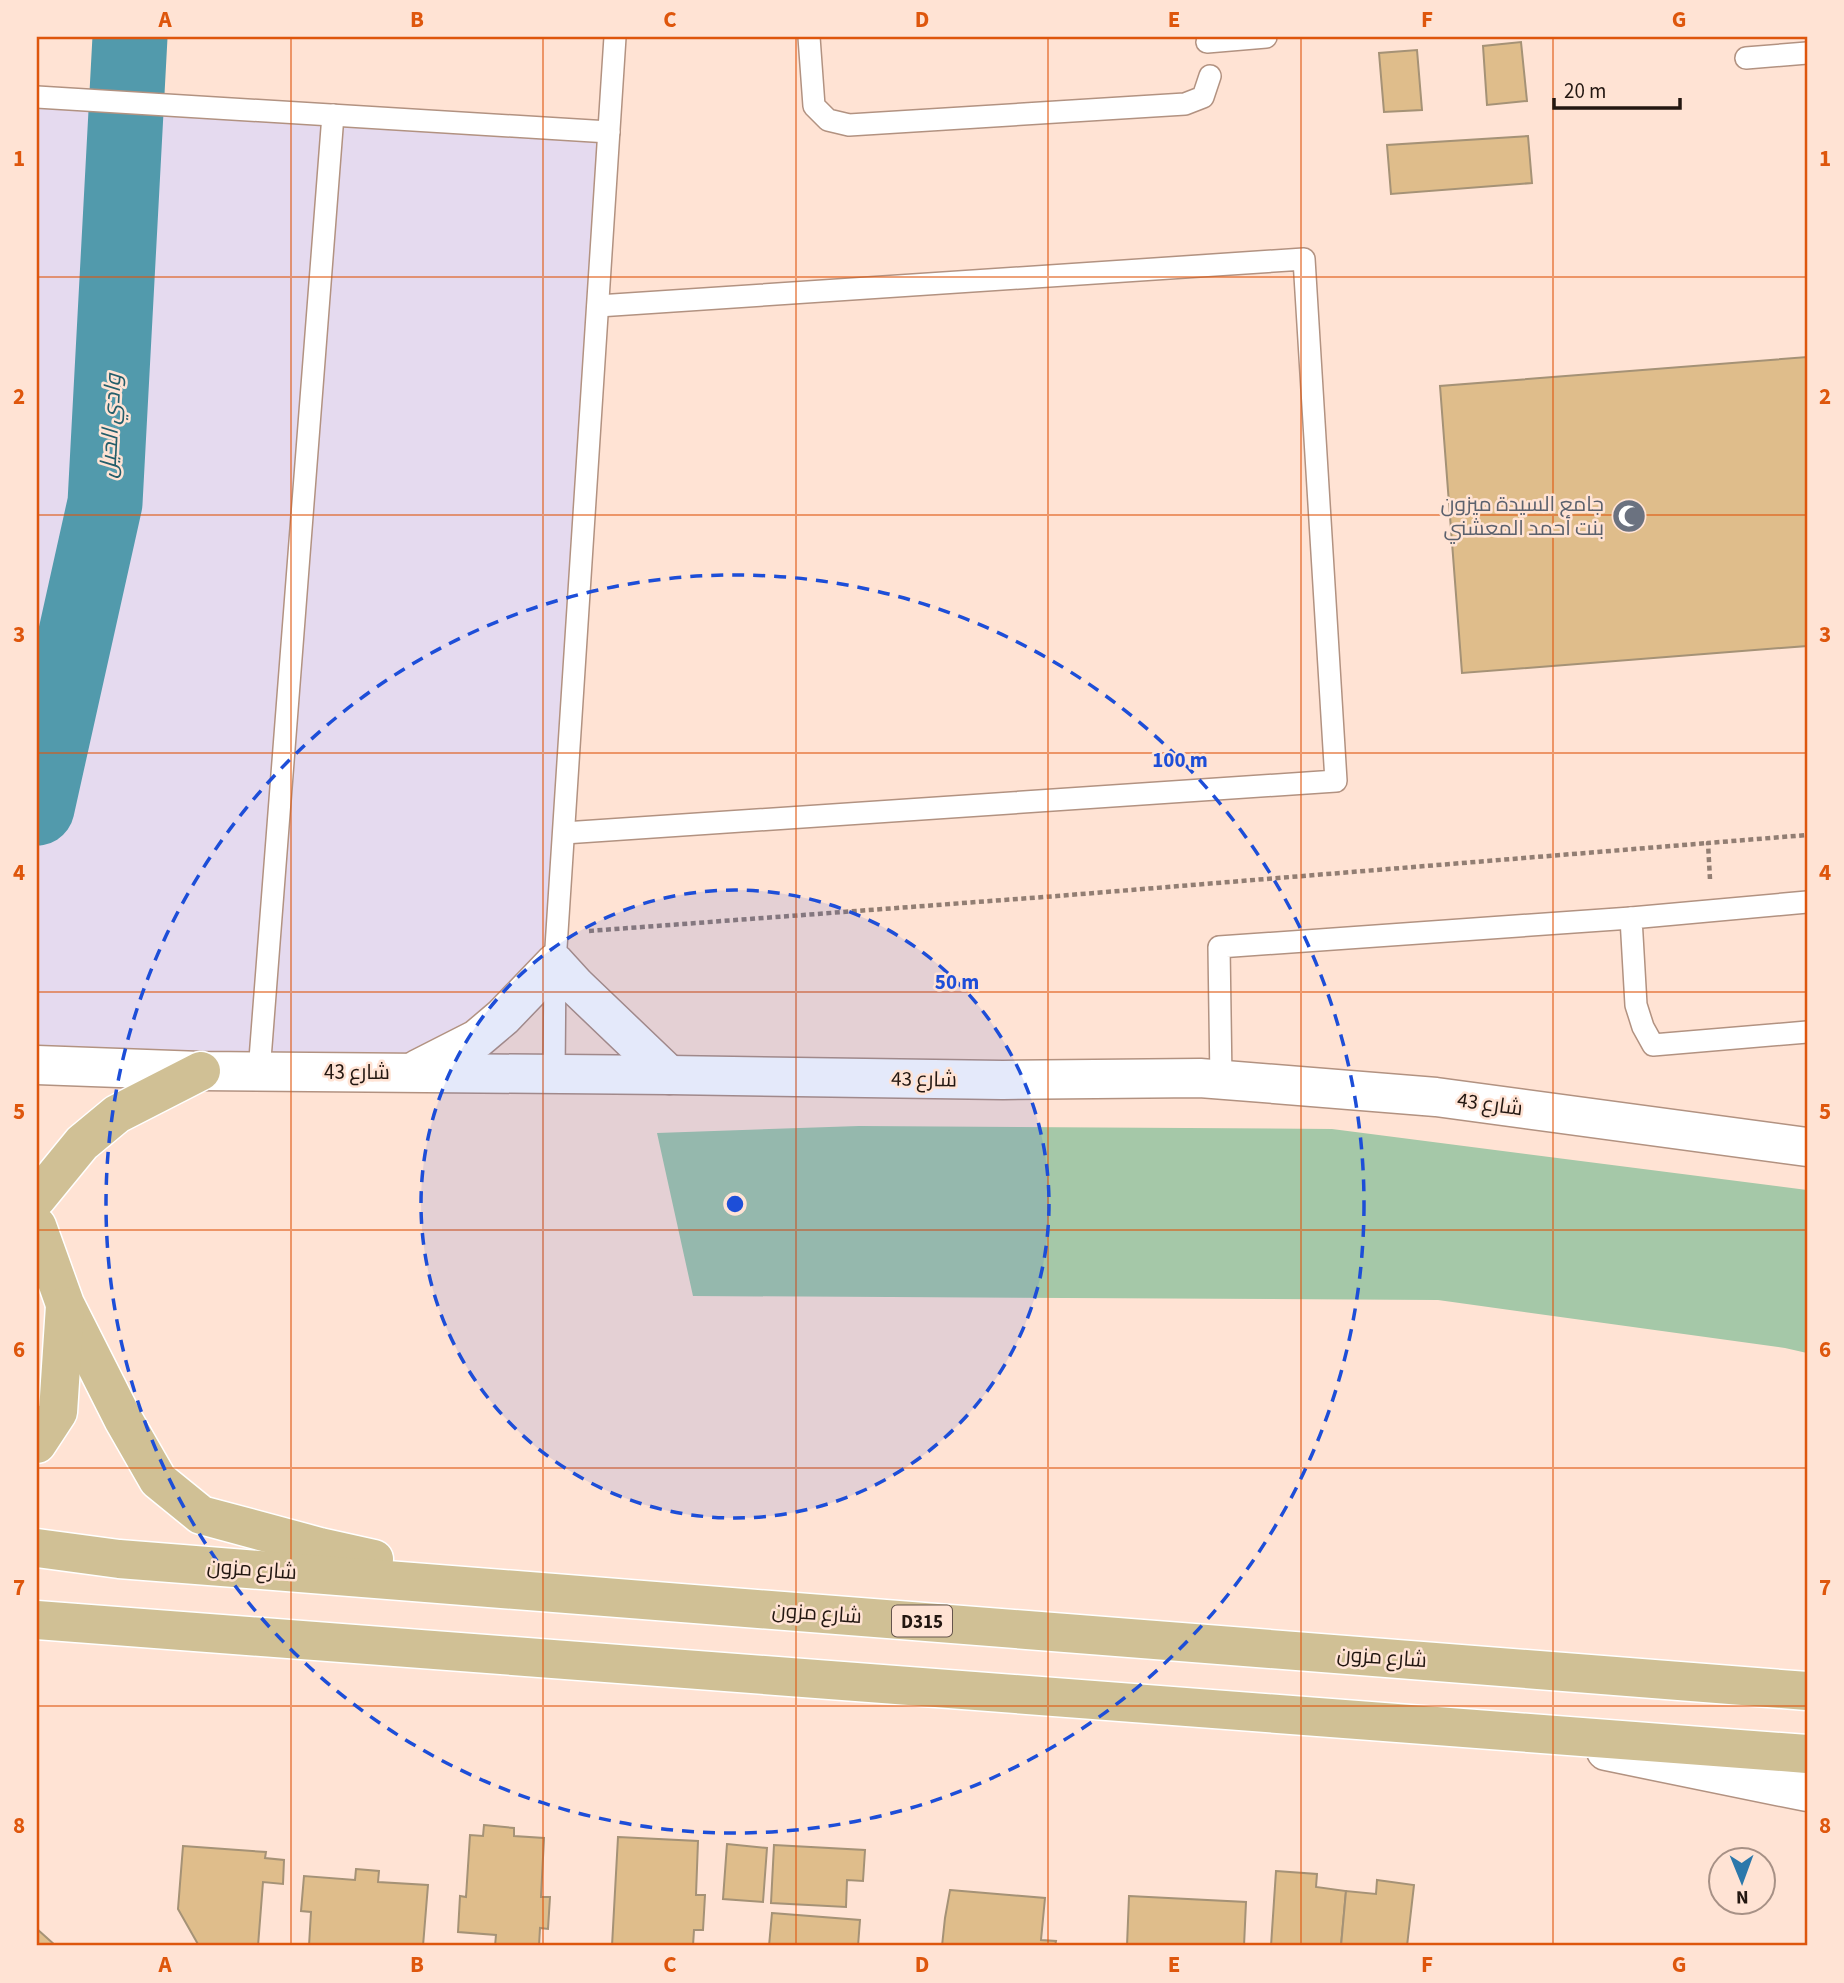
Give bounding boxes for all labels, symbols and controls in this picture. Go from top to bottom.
text: A [157,3,172,36]
text: B [410,3,424,36]
text: C [663,3,677,36]
text: D [915,3,929,36]
text: E [1168,3,1180,36]
text: F [1421,3,1433,36]
text: G [1672,3,1686,36]
scale bar [1554,66,1680,110]
text: 20 m [1564,76,1606,106]
text: 1 [13,142,25,175]
text: 1 [1819,142,1831,175]
water label: وادي الحيل [91,372,131,479]
text: 2 [13,380,25,413]
text: 2 [1819,380,1831,413]
place label: جامع السيدة ميزون بنت أحمد المعشني [1440,489,1604,544]
mosque icon: جامع السيدة ميزون بنت أحمد المعشني [1610,497,1648,535]
text: 3 [13,618,25,651]
text: 3 [1819,618,1831,651]
text: 100 m [1152,745,1208,775]
text: 4 [13,856,25,889]
text: 4 [1819,856,1831,889]
text: 50 m [935,967,979,997]
street label: شارع 43 [324,1057,390,1087]
street label: شارع 43 [891,1063,957,1095]
street label: شارع 43 [1455,1085,1525,1123]
text: 5 [13,1095,25,1128]
text: 5 [1819,1095,1831,1128]
centre of rings [723,1192,747,1216]
text: 6 [13,1333,25,1366]
text: 6 [1819,1333,1831,1366]
street label: شارع مزون [206,1551,298,1587]
text: 7 [13,1571,25,1604]
text: 7 [1819,1571,1831,1604]
street label: شارع مزون [771,1595,863,1631]
road number: D315 [892,1606,952,1637]
street label: شارع مزون [1336,1639,1428,1675]
text: 8 [13,1809,25,1842]
text: 8 [1819,1809,1831,1842]
north arrow [1708,1846,1778,1916]
text: N [1736,1883,1749,1910]
text: A [157,1948,172,1981]
text: B [410,1948,424,1981]
text: C [663,1948,677,1981]
text: D [915,1948,929,1981]
text: E [1168,1948,1180,1981]
text: F [1421,1948,1433,1981]
text: G [1672,1948,1686,1981]

